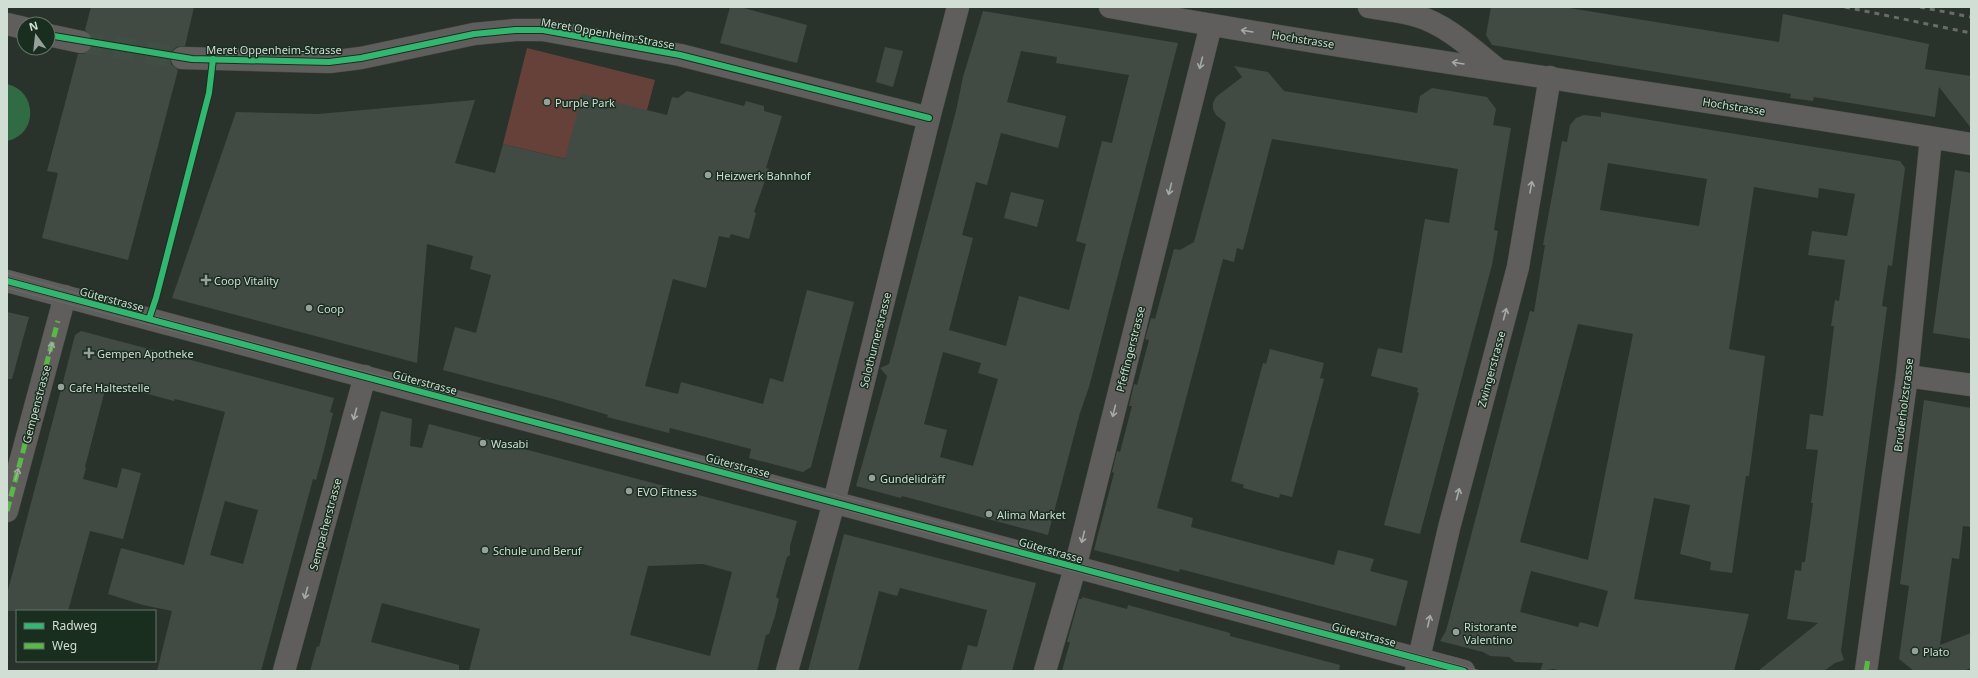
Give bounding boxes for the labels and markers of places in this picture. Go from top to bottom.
place label: Purple Park [555,95,615,110]
marker: Purple Park [542,97,552,107]
place label: Heizwerk Bahnhof [716,168,812,183]
marker: Heizwerk Bahnhof [703,170,713,180]
place label: Coop Vitality [214,273,279,288]
marker: Coop Vitality [201,275,211,285]
place label: Coop [317,301,344,316]
marker: Coop [304,303,314,313]
place label: Gempen Apotheke [97,346,194,361]
marker: Gempen Apotheke [84,348,94,358]
place label: Cafe Haltestelle [69,380,150,395]
marker: Cafe Haltestelle [56,382,66,392]
place label: Wasabi [491,436,528,451]
marker: Wasabi [478,438,488,448]
place label: Gundelidräff [880,471,947,486]
marker: Gundelidräff [867,473,877,483]
place label: EVO Fitness [637,484,697,499]
marker: EVO Fitness [624,486,634,496]
place label: Alima Market [997,507,1066,522]
marker: Alima Market [984,509,994,519]
place label: Schule und Beruf [493,543,583,558]
marker: Schule und Beruf [480,545,490,555]
place label: Ristorante Valentino [1464,619,1517,647]
marker: Ristorante Valentino [1451,627,1461,637]
place label: Plato [1923,644,1950,659]
marker: Plato [1910,646,1920,656]

